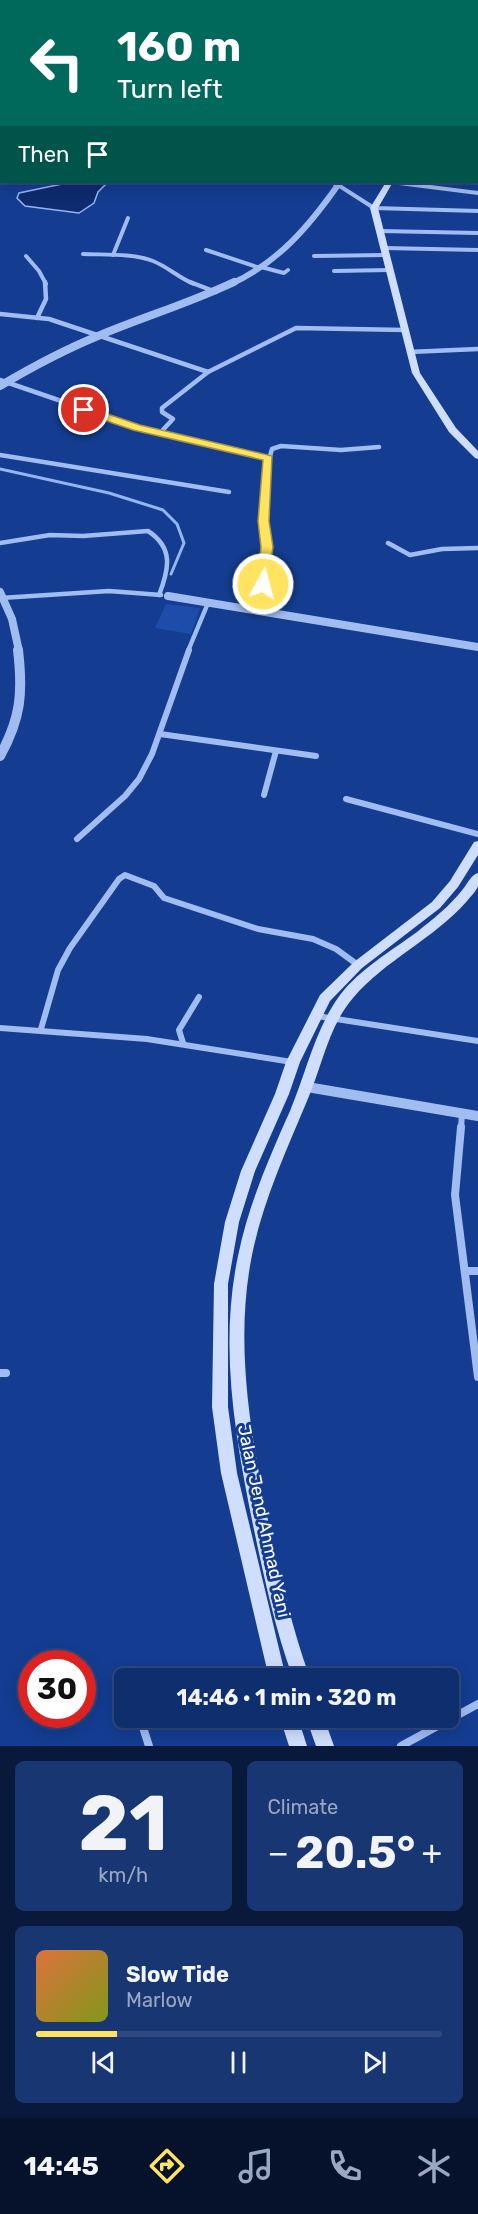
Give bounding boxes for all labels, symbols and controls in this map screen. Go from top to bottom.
text: 160 m [117,22,241,72]
icon: left [18,24,96,102]
text: Turn left [117,73,222,105]
icon: arrive [81,138,114,171]
text: Then [18,141,69,168]
pin [58,384,109,435]
icon: arrive [67,393,100,426]
position arrow [231,552,295,616]
street label: Jalan Jend Ahmad Yani [233,1423,295,1619]
speed limit sign: 30 [18,1650,96,1728]
text: 14:46 · 1 min · 320 m [177,1684,396,1711]
text: 21 [79,1777,168,1870]
text: Climate [268,1795,338,1819]
text: 20.5° [295,1826,415,1879]
text: − [268,1833,289,1872]
text: + [421,1833,442,1872]
text: km/h [98,1863,148,1887]
text: Slow Tide [126,1961,229,1988]
text: Marlow [126,1988,193,2012]
icon: previous [87,2046,120,2079]
icon: pause [222,2046,255,2079]
icon: next [358,2046,391,2079]
icon: directions [146,2145,188,2187]
icon: music [235,2145,277,2187]
icon: phone [324,2145,366,2187]
icon: climate [413,2145,455,2187]
text: 14:45 [23,2150,99,2182]

